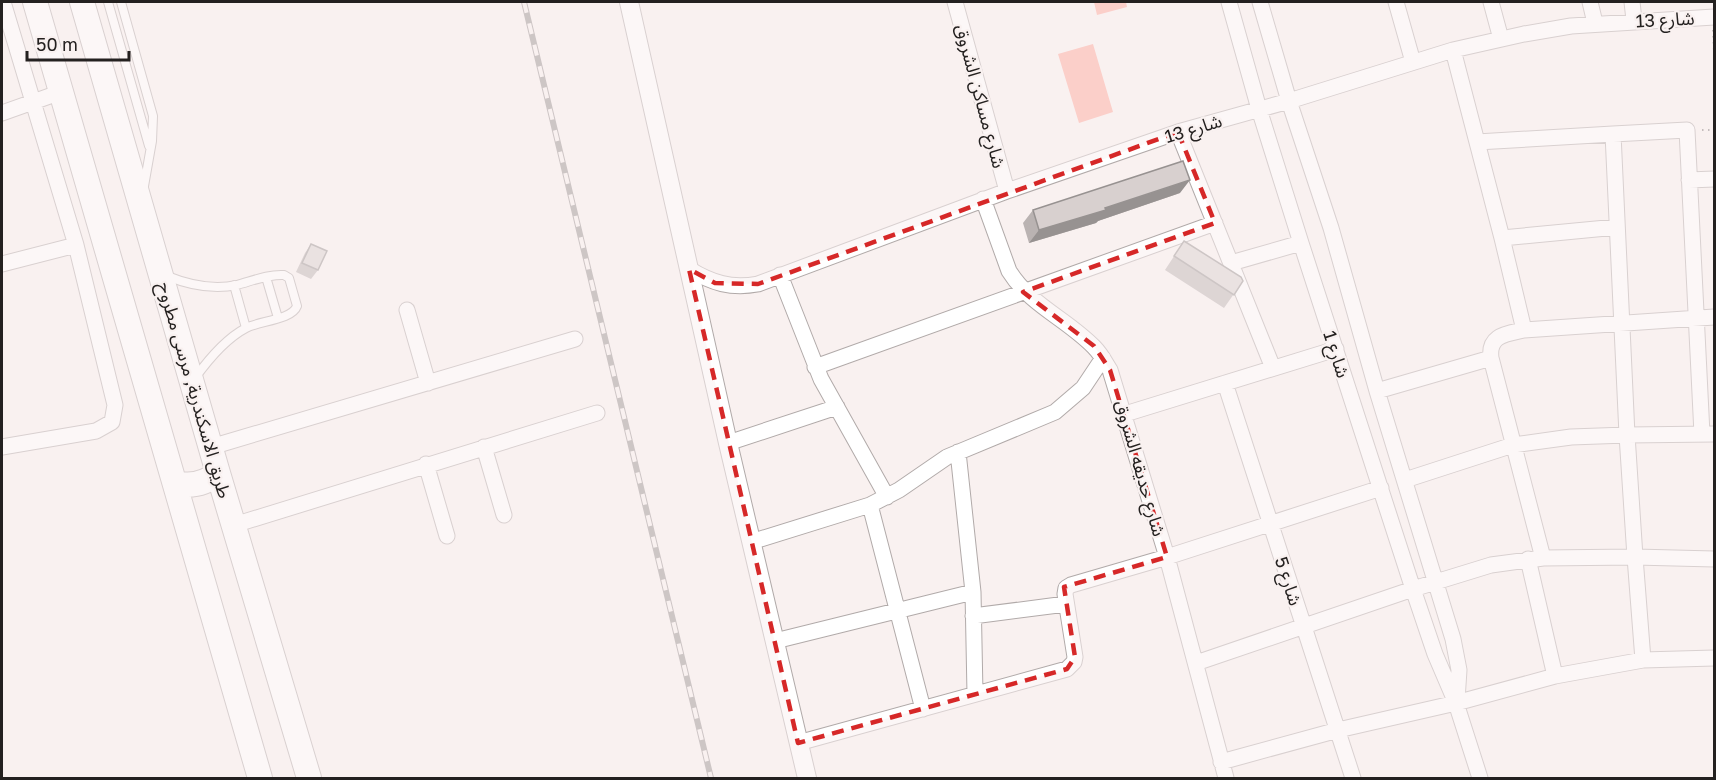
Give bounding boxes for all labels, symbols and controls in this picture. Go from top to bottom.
street label: شارع 13 [1635,6,1695,36]
street label: شارع مساكن الشروق [947,22,1011,171]
scale bar [27,24,129,62]
text: 50 m [36,33,78,55]
street label: شارع 13 [1162,109,1226,151]
street label: طريق الاسكندرية, مرسى مطروح [151,279,236,501]
street label: شارع 1 [1315,328,1355,382]
street label: شارع حديقه الشروق [1107,397,1171,540]
street label: شارع 5 [1267,554,1307,609]

